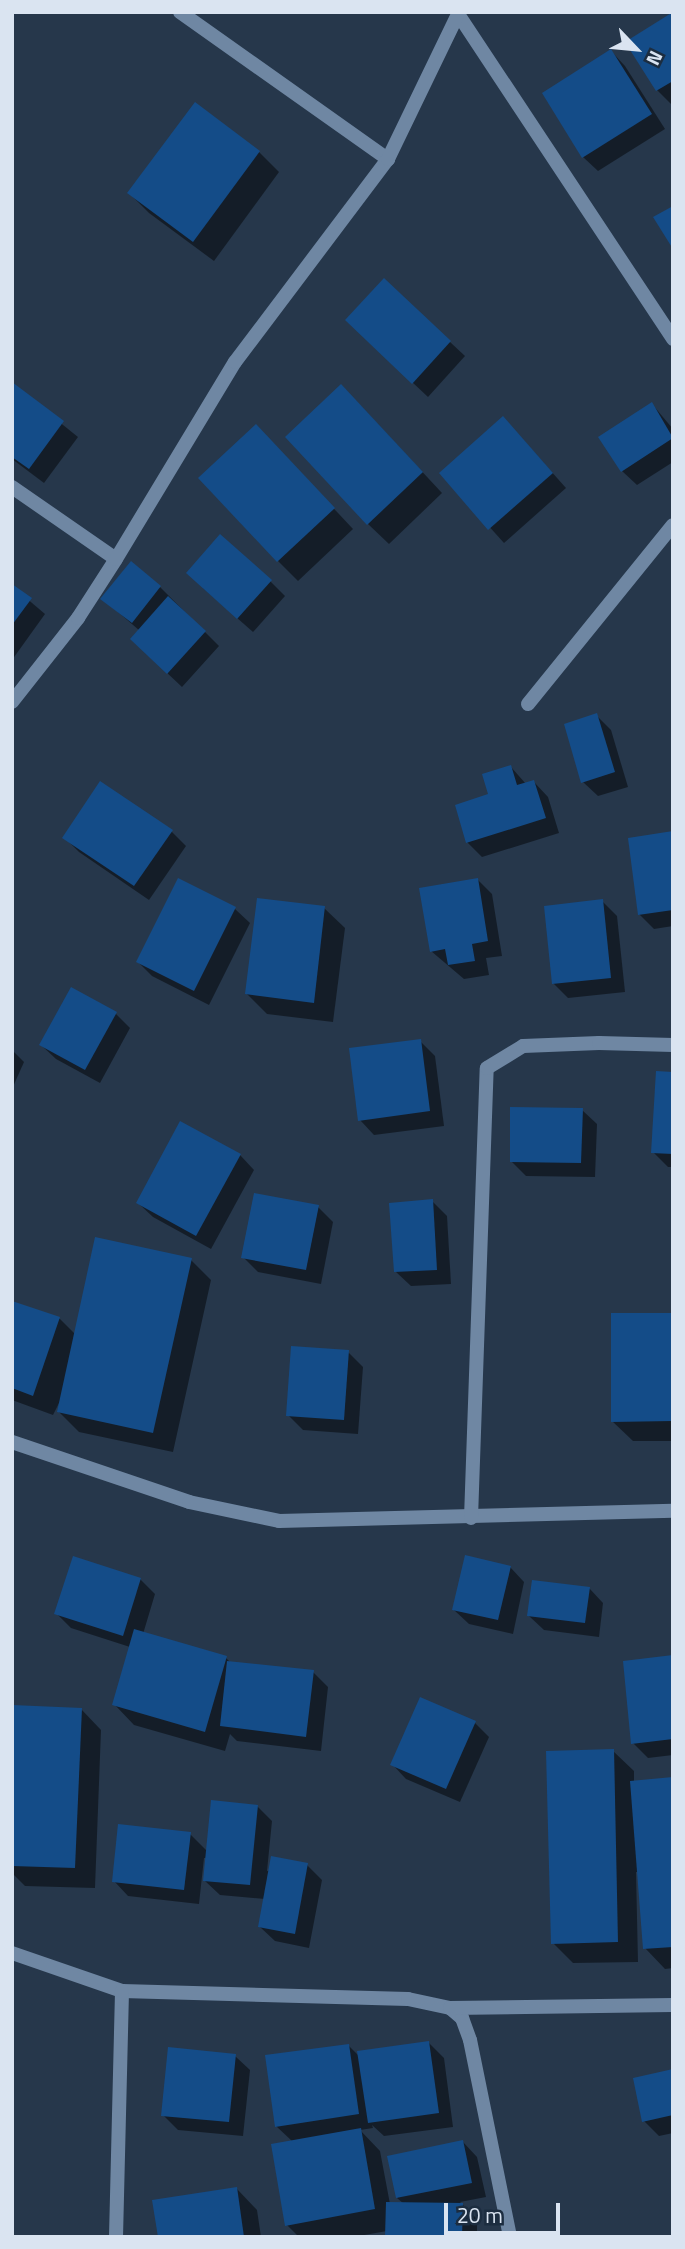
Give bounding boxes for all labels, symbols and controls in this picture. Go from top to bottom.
north arrow [601,14,671,84]
text: N [639,46,671,71]
scale bar [447,2190,562,2234]
text: 20 m [457,2199,503,2231]

